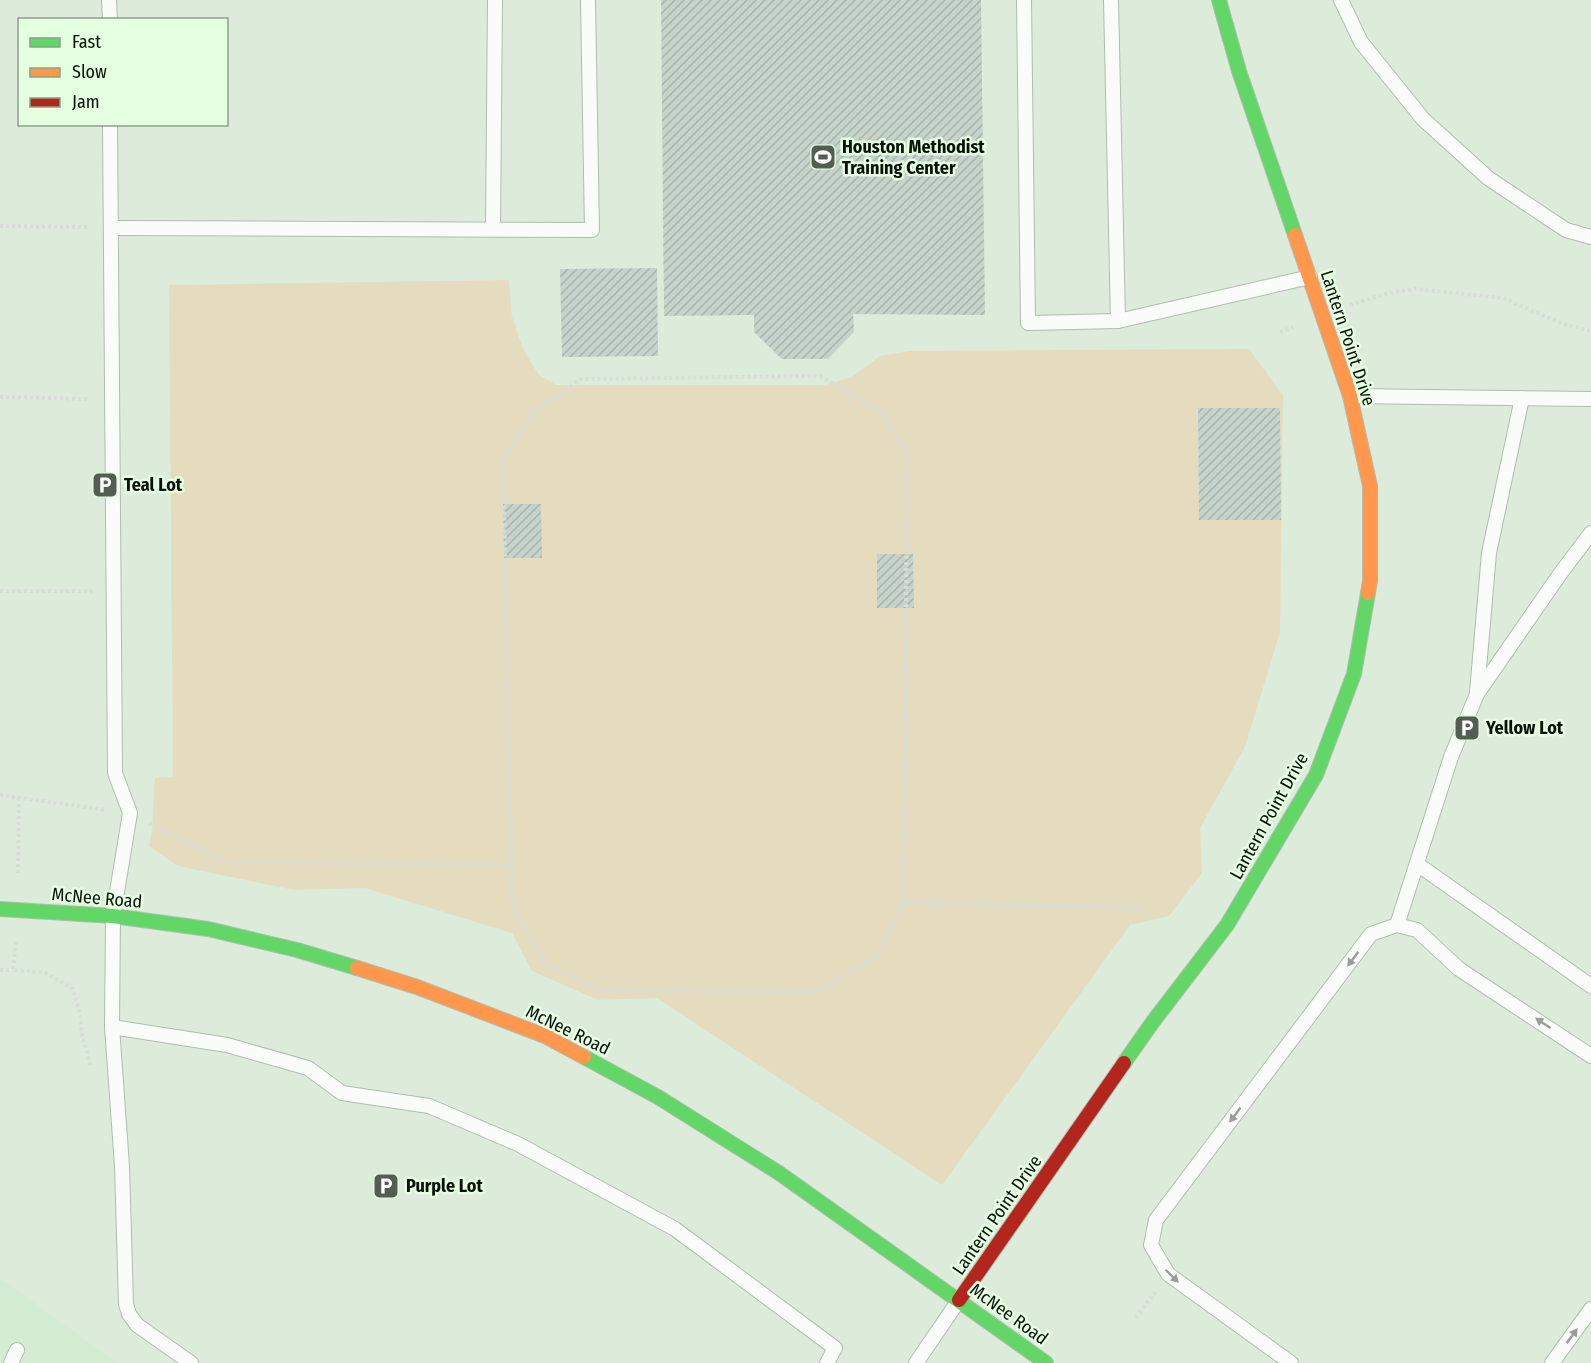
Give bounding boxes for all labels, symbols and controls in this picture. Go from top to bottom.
legend [18,18,228,126]
text: Fast [72,31,101,53]
text: Slow [72,61,107,83]
text: Jam [72,91,100,113]
place label: Houston Methodist Training Center [842,136,985,179]
sports icon: Houston Methodist Training Center [808,142,838,172]
street label: Lantern Point Drive [1316,267,1380,409]
parking icon: Teal Lot [90,470,120,500]
place label: Teal Lot [124,474,183,496]
parking icon: Yellow Lot [1452,713,1482,743]
place label: Yellow Lot [1485,717,1564,739]
street label: Lantern Point Drive [1225,749,1313,883]
street label: McNee Road [51,883,143,913]
one-way arrow [1346,951,1359,967]
street label: McNee Road [522,1000,614,1060]
one-way arrow [1535,1017,1551,1029]
one-way arrow [1230,1107,1242,1122]
street label: Lantern Point Drive [947,1151,1047,1279]
parking icon: Purple Lot [371,1171,401,1201]
place label: Purple Lot [406,1175,483,1197]
one-way arrow [1165,1268,1179,1282]
street label: McNee Road [966,1278,1052,1350]
one-way arrow [1566,1328,1578,1344]

